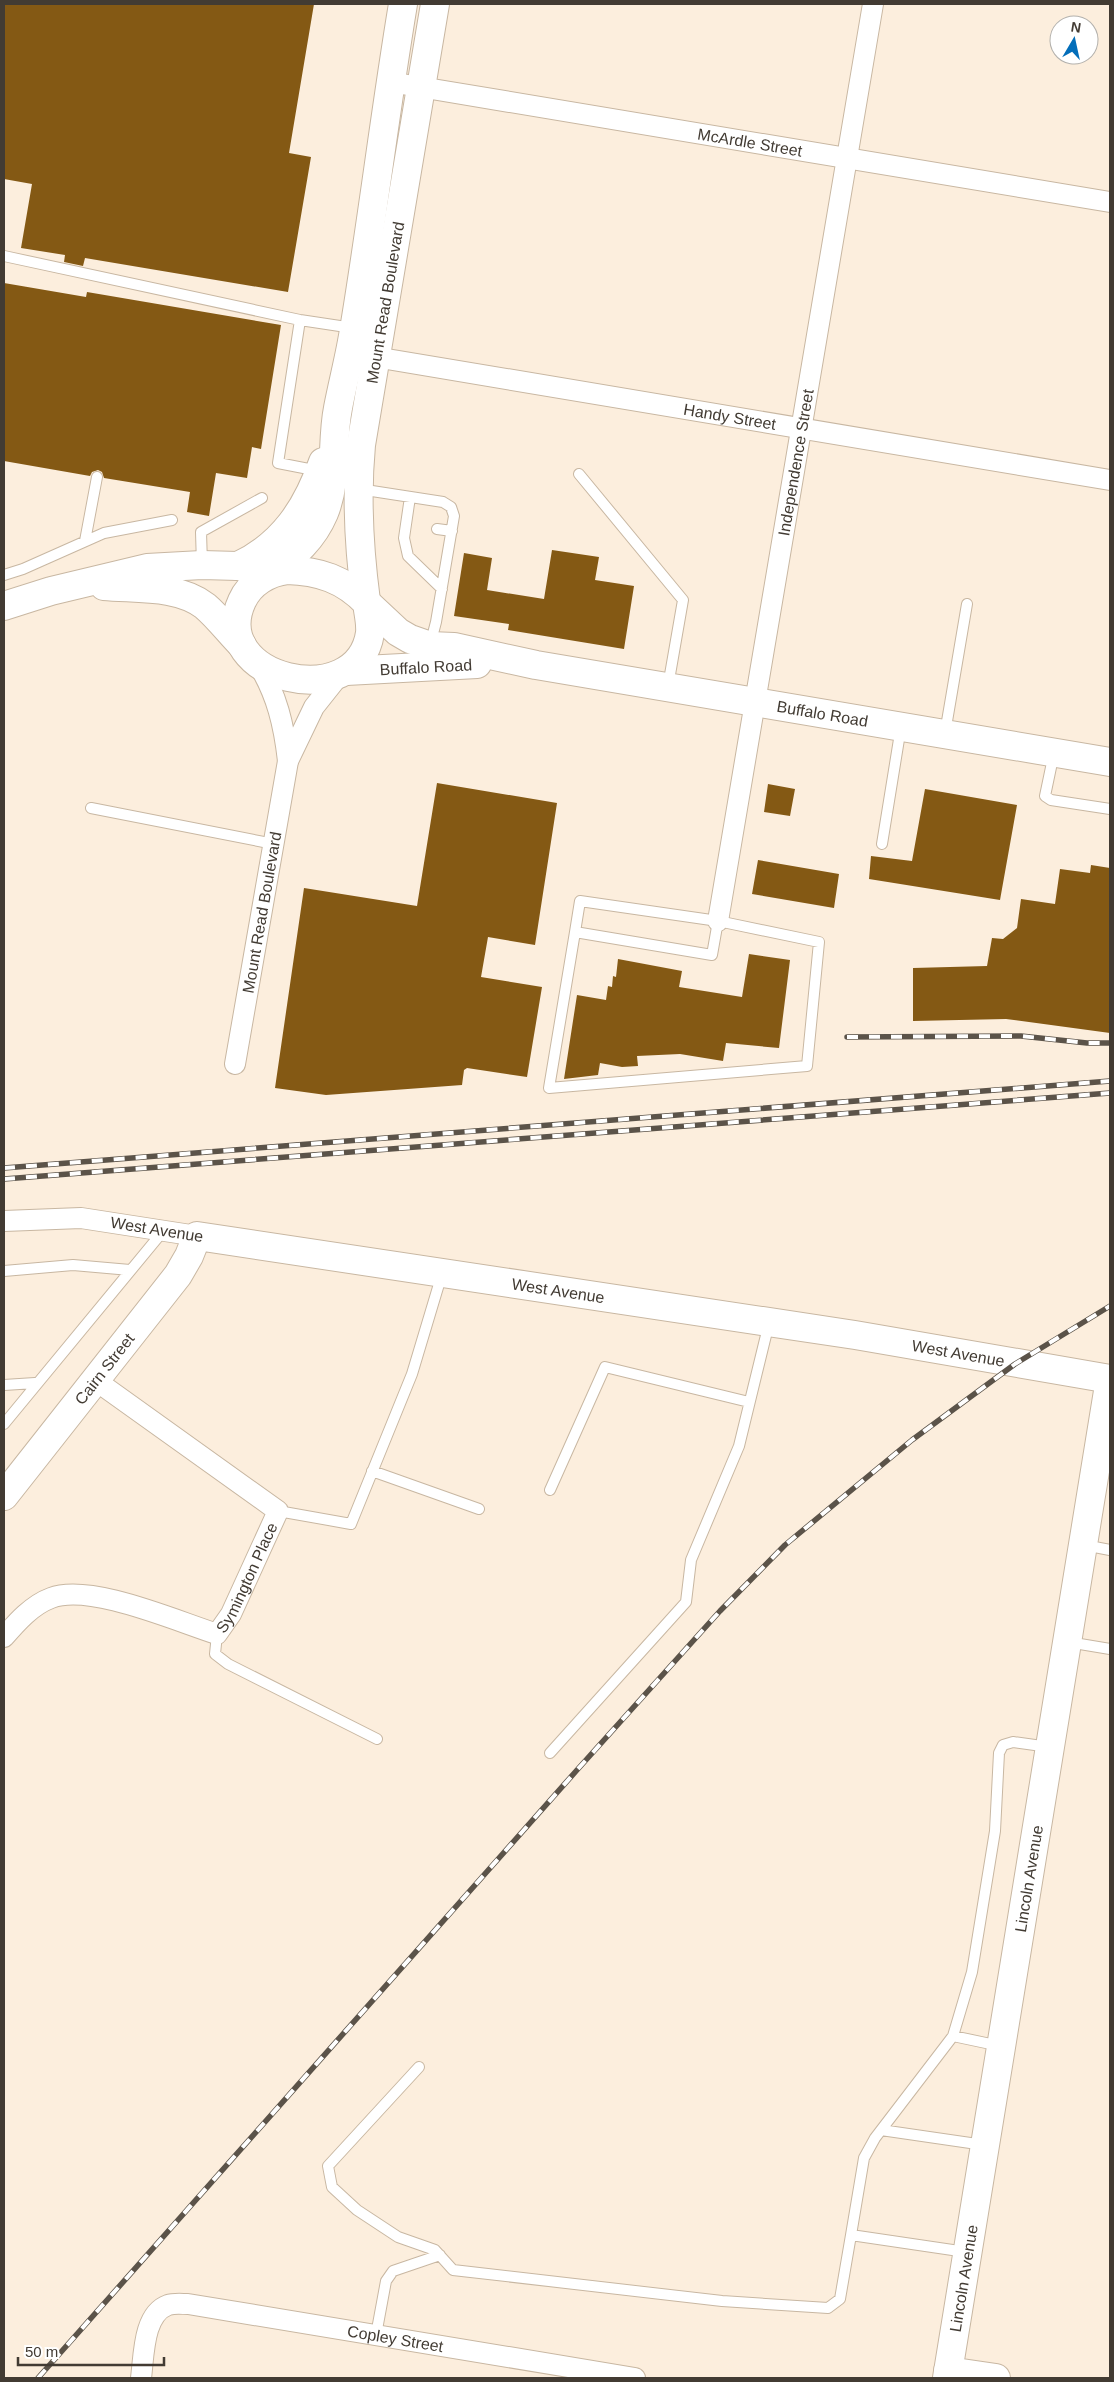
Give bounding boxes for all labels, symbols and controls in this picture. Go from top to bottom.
north arrow [1049,15,1099,65]
text: N [1070,18,1082,36]
street label: McArdle Street [696,125,804,160]
street label: Mount Read Boulevard [363,220,407,385]
street label: Independence Street [775,387,817,537]
street label: Handy Street [682,401,778,433]
street label: Buffalo Road [379,656,472,678]
street label: Buffalo Road [775,698,869,730]
street label: Mount Read Boulevard [240,830,285,995]
street label: West Avenue [109,1214,205,1245]
street label: West Avenue [510,1275,606,1306]
street label: Cairn Street [72,1330,138,1408]
street label: West Avenue [911,1337,1006,1370]
street label: Symington Place [213,1520,281,1636]
street label: Lincoln Avenue [1012,1824,1046,1934]
street label: Lincoln Avenue [947,2223,981,2333]
street label: Copley Street [346,2323,445,2355]
scale bar [18,2334,164,2366]
text: 50 m [25,2343,58,2360]

